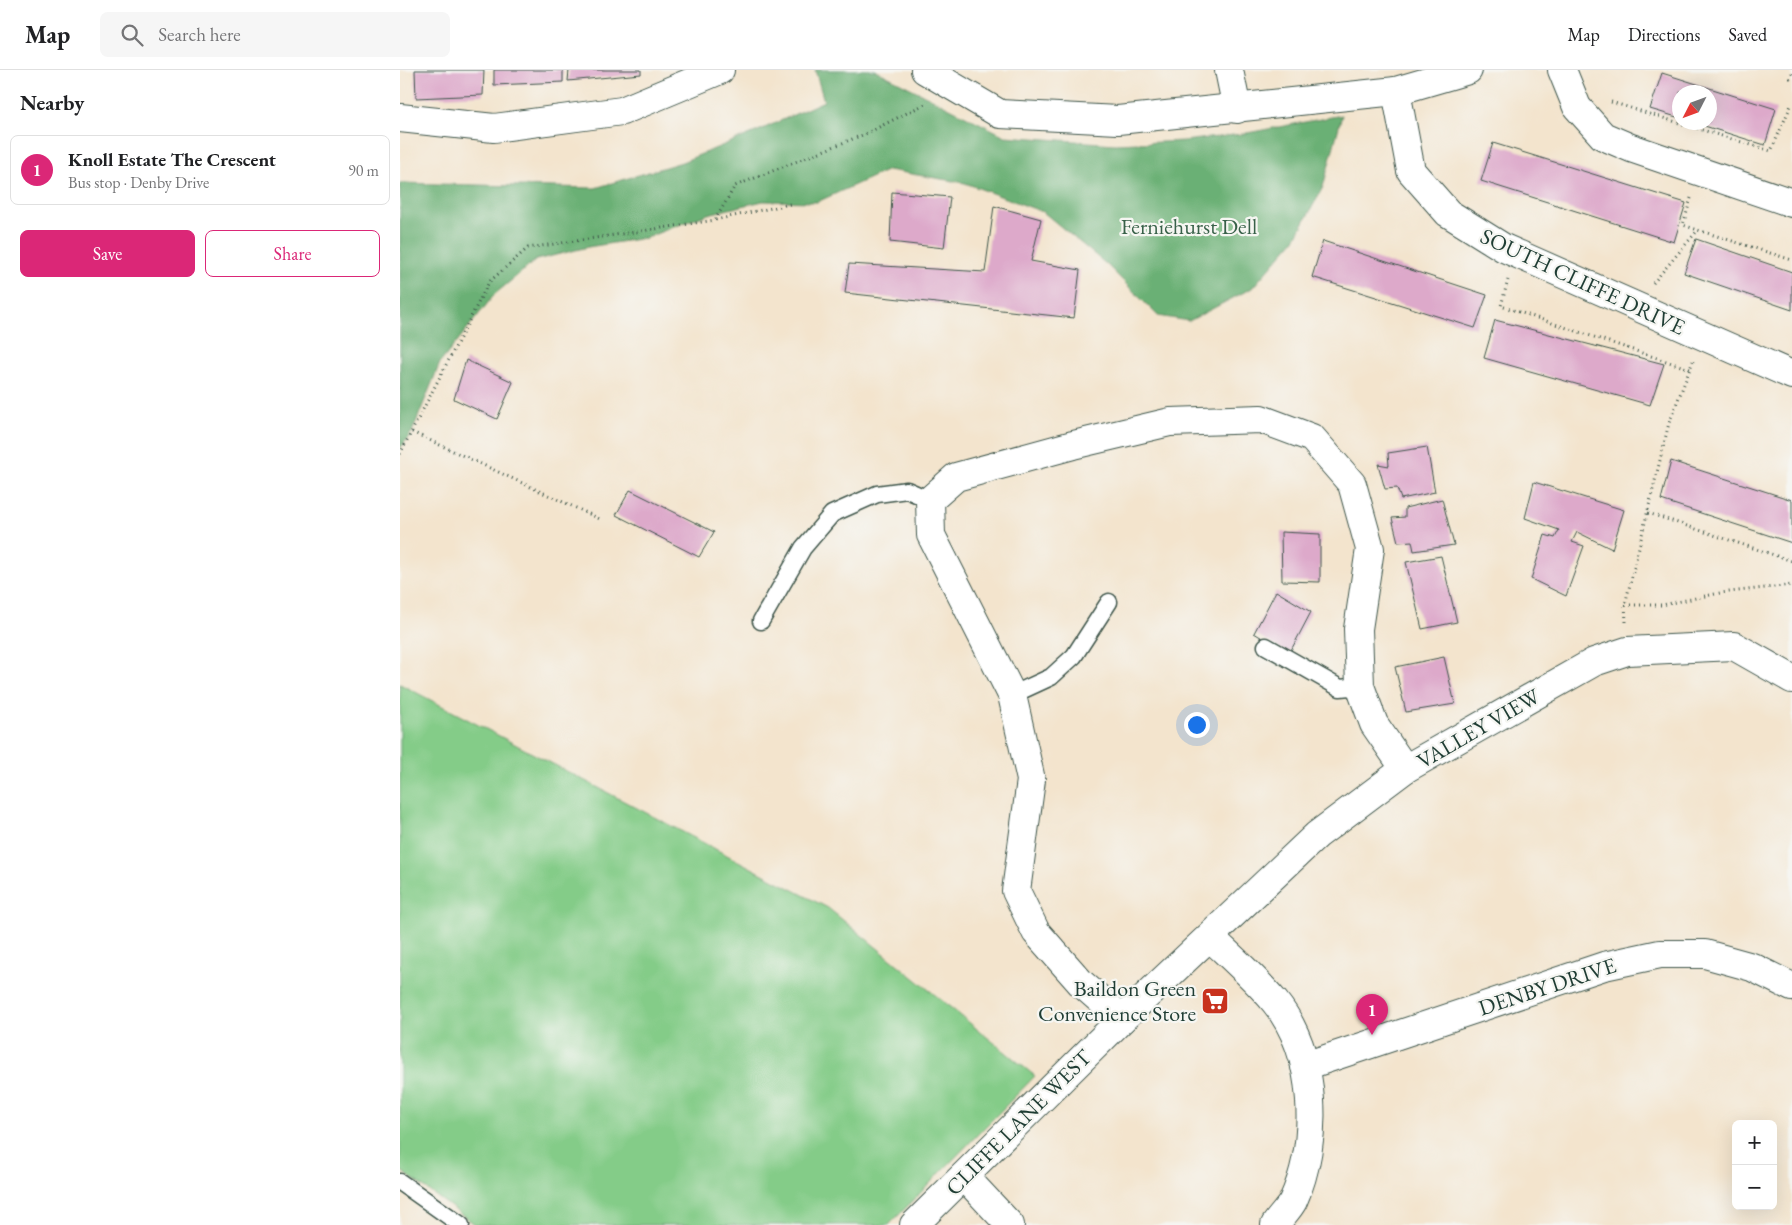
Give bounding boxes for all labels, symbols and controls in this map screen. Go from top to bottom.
search box [100,12,450,57]
text: Map [25,19,70,50]
icon: search [118,21,146,49]
text: Search here [158,22,241,47]
text: Map [1568,23,1600,46]
text: Directions [1628,23,1700,46]
text: Saved [1728,23,1767,46]
north arrow [1672,85,1717,130]
text: Nearby [20,89,84,116]
text: Knoll Estate The Crescent [68,147,276,172]
text: 1 [33,160,41,181]
text: 90 m [348,160,379,181]
text: Bus stop · Denby Drive [68,172,209,193]
park label: Ferniehurst Dell [1121,212,1257,241]
street label: SOUTH CLIFFE DRIVE [1476,221,1690,342]
button: Save [20,230,195,277]
button: Share [205,230,380,277]
street label: VALLEY VIEW [1412,681,1546,775]
your location [1184,712,1210,738]
street label: DENBY DRIVE [1475,951,1620,1022]
place label: Baildon Green Convenience Store [1038,974,1196,1028]
supermarket icon: Baildon Green Convenience Store [1200,986,1230,1016]
pin: 1 [1356,994,1388,1035]
street label: CLIFFE LANE WEST [939,1043,1098,1202]
map controls [1732,1120,1777,1210]
button: + [1732,1120,1777,1165]
button: − [1732,1165,1777,1210]

